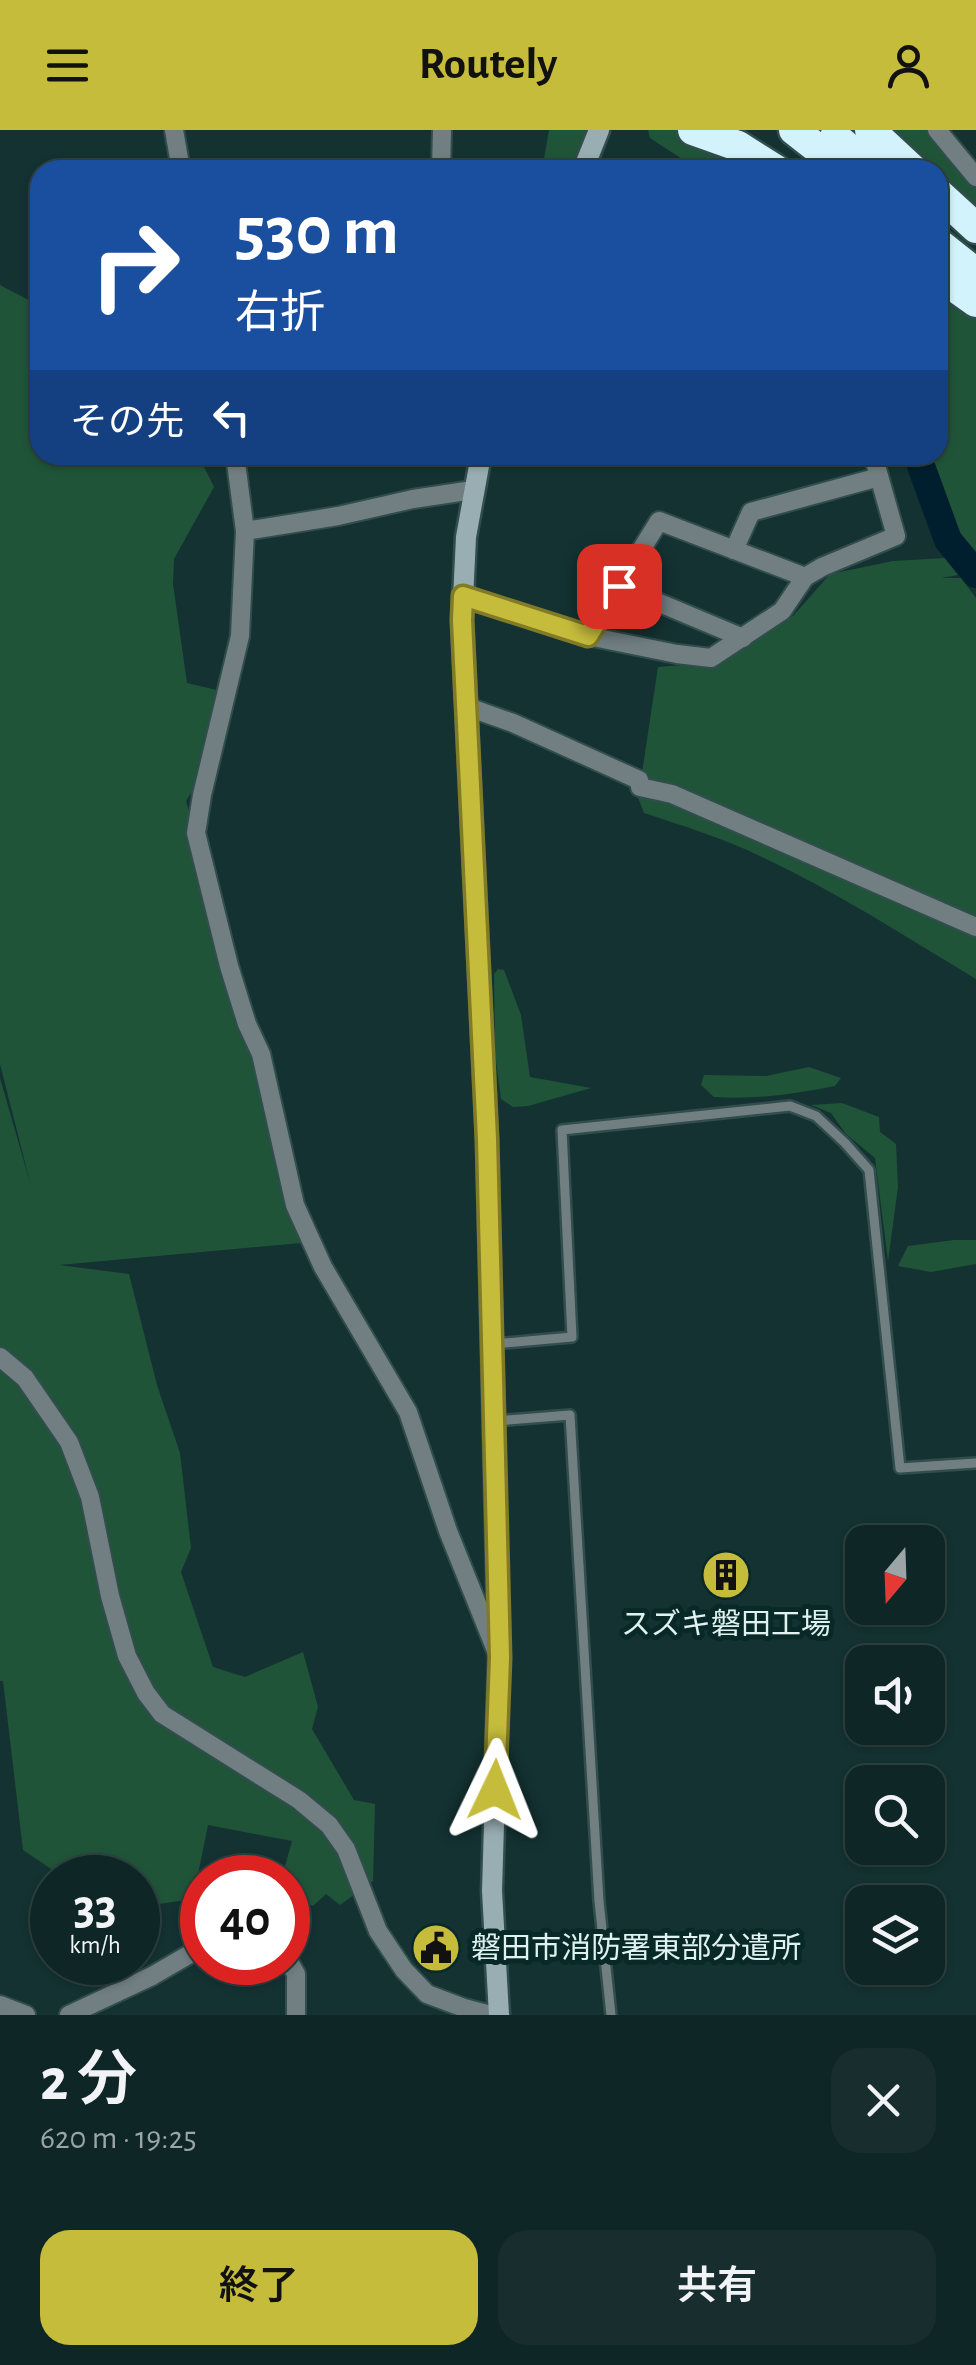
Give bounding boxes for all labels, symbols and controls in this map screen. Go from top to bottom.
icon: menu [40,38,95,93]
icon: person [881,38,936,93]
text: Routely [419,42,557,87]
text: 530 m [235,197,399,267]
icon: right [70,200,200,330]
text: 右折 [235,291,325,336]
icon: left [204,390,259,445]
text: その先 [70,404,184,442]
pin [577,544,662,629]
icon: arrive [592,559,647,614]
north arrow [845,1525,945,1625]
map controls [845,1525,945,1985]
building icon: スズキ磐田工場 [700,1549,752,1601]
place label: スズキ磐田工場 [621,1608,831,1640]
button: sound [845,1645,945,1745]
position arrow [443,1738,547,1842]
button: search [845,1765,945,1865]
speed limit sign: 40 [180,1855,310,1985]
text: 33 [73,1883,117,1933]
button: layers [845,1885,945,1985]
public building icon: 磐田市消防署東部分遣所 [410,1922,462,1974]
place label: 磐田市消防署東部分遣所 [471,1932,801,1964]
text: km/h [69,1933,121,1958]
button: close [831,2048,936,2153]
text: 2 分 [40,2051,137,2111]
text: 620 m · 19:25 [40,2122,197,2154]
button: 終了 [40,2230,478,2345]
button: 共有 [498,2230,936,2345]

